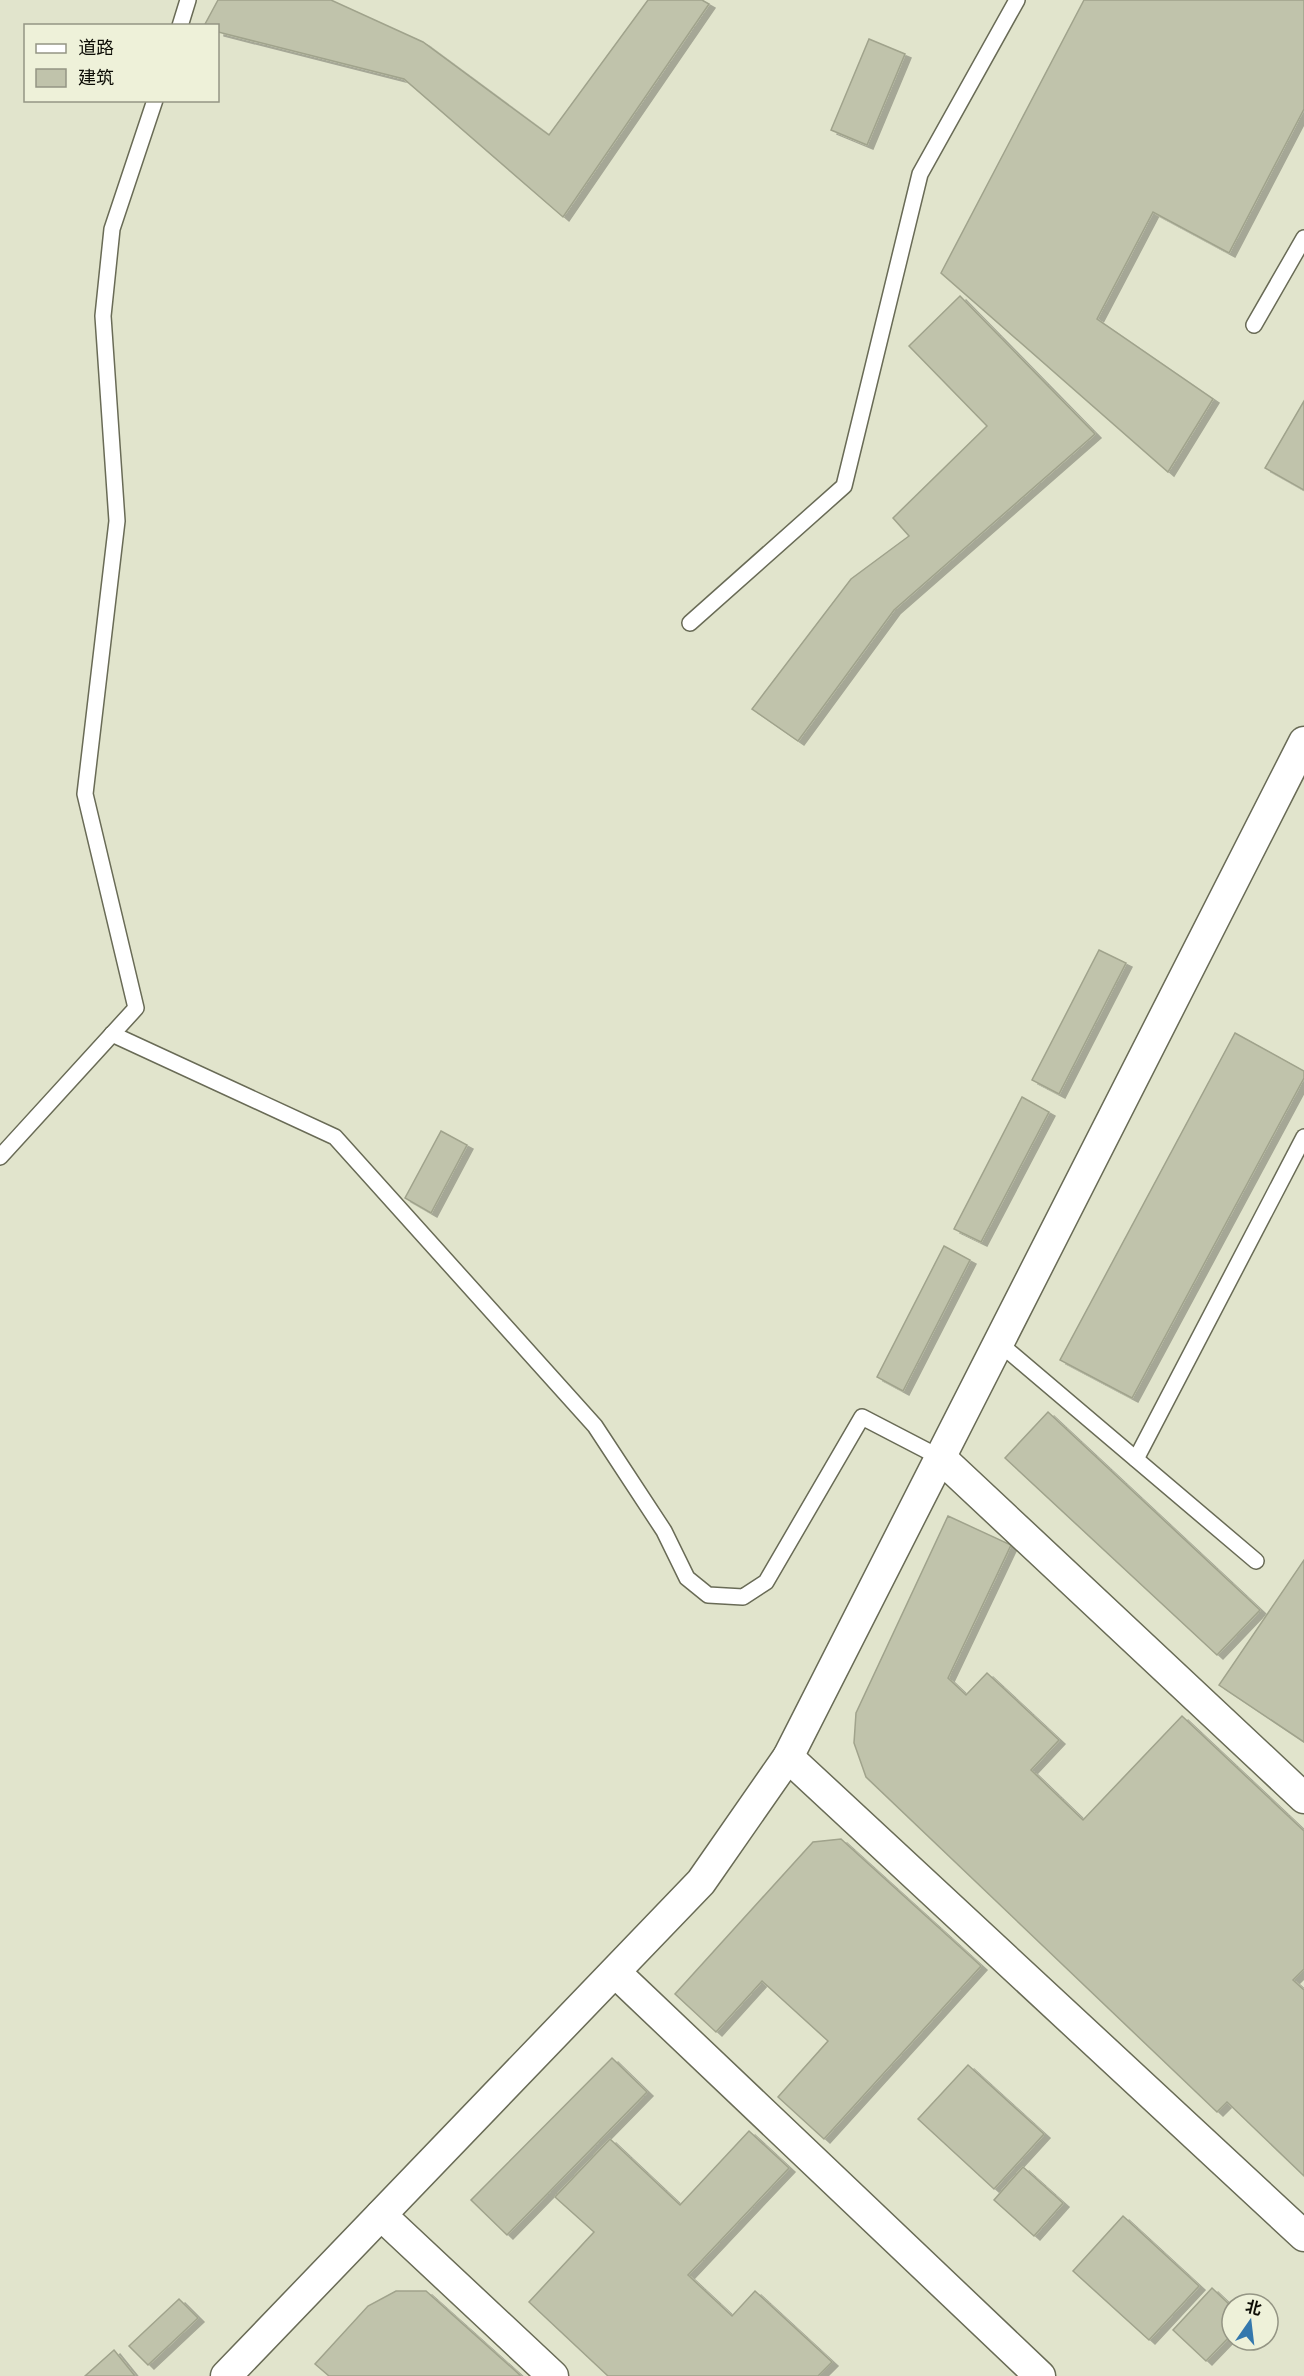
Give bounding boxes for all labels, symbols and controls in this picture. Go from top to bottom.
legend [24,24,219,102]
text: 道路 [78,35,114,60]
text: 建筑 [78,65,114,90]
north arrow [1220,2292,1280,2352]
text: 北 [1243,2295,1264,2320]

